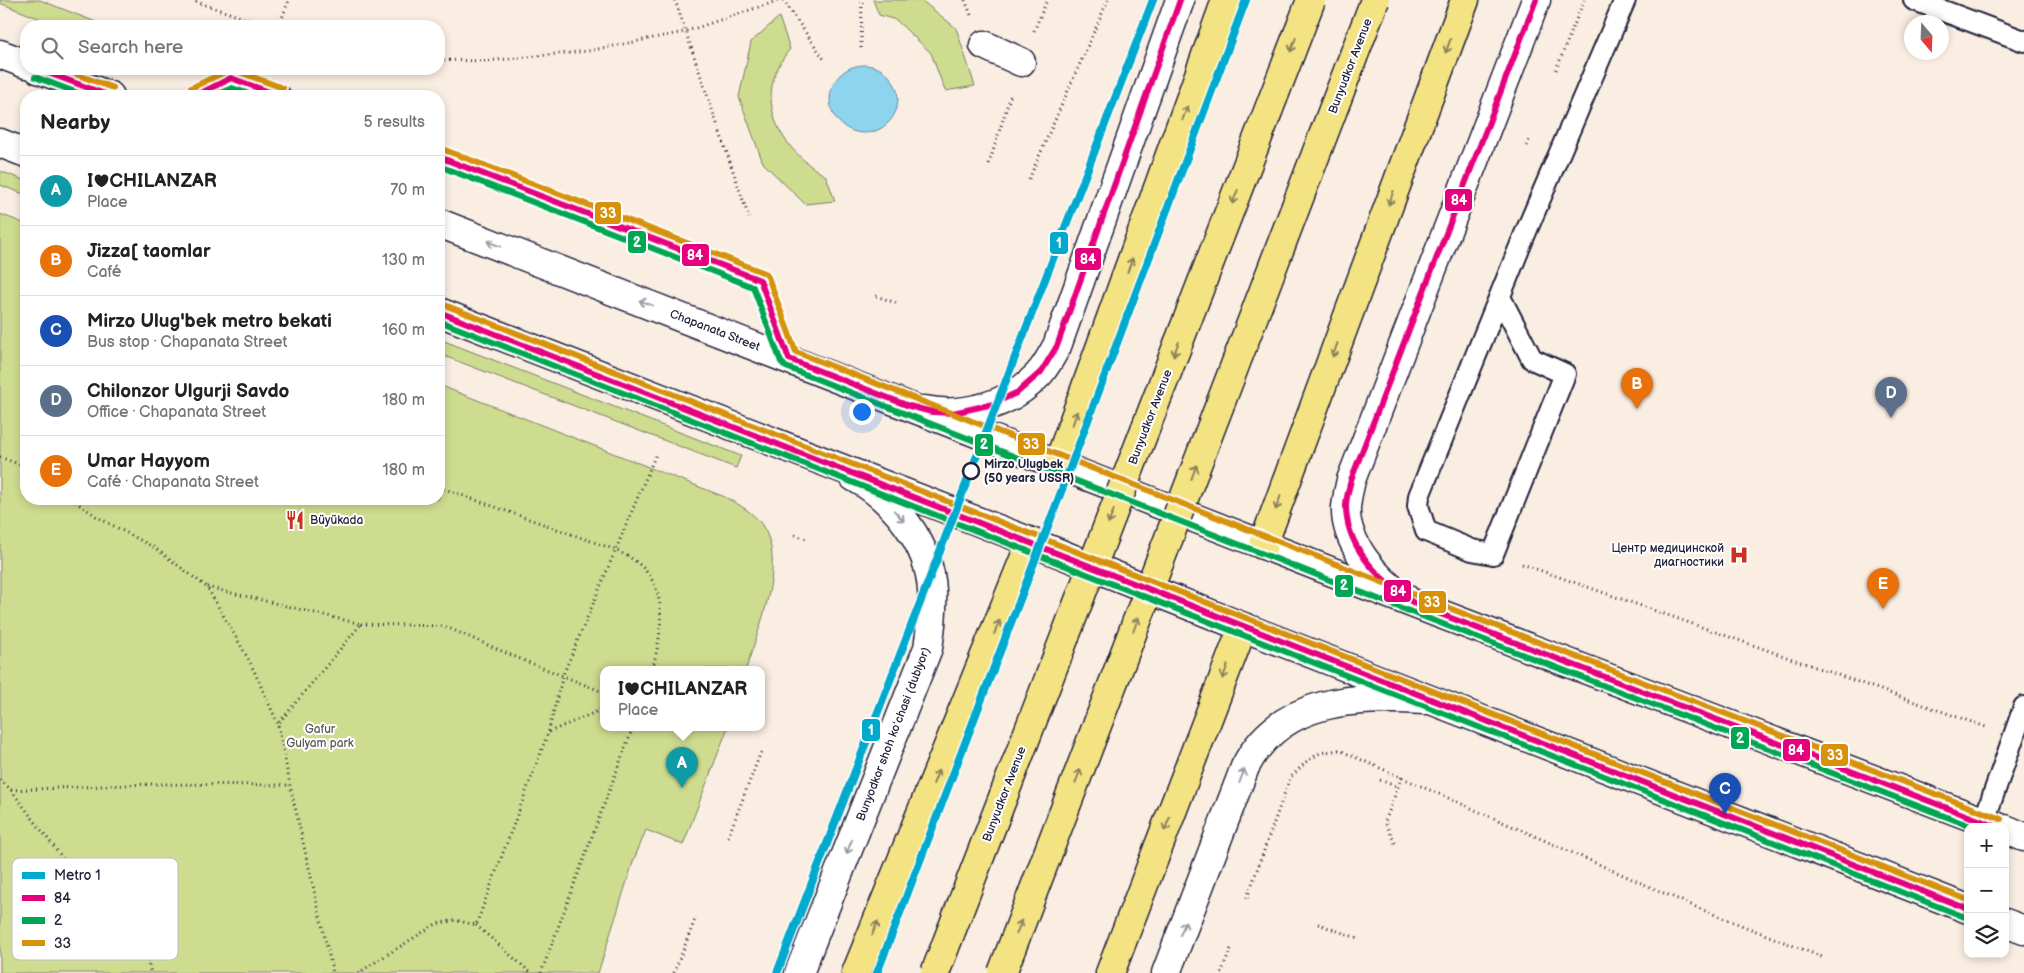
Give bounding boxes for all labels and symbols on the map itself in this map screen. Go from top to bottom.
north arrow [1904,15,1949,60]
street label: Bunyudkor Avenue [1325,16,1376,116]
one-way arrow [1288,37,1297,53]
one-way arrow [1443,37,1452,53]
one-way arrow [1181,105,1190,121]
line badge: 84 [1444,188,1473,212]
one-way arrow [1230,189,1239,204]
one-way arrow [1386,190,1395,205]
text: 84 [1451,192,1468,209]
line badge: 33 [594,201,622,225]
text: 33 [600,205,616,222]
line badge: 2 [627,230,647,254]
line badge: 1 [1049,231,1069,255]
text: 2 [633,234,642,251]
text: 1 [1056,235,1062,252]
one-way arrow [487,239,502,248]
line badge: 84 [681,243,710,267]
text: 84 [687,247,704,264]
line badge: 84 [1074,247,1102,271]
text: 84 [1080,251,1097,268]
one-way arrow [1126,258,1135,274]
one-way arrow [638,298,654,307]
street label: Chapanata Street [668,306,762,355]
one-way arrow [1171,341,1180,356]
one-way arrow [1330,342,1339,358]
street label: Bunyudkor Avenue [1125,367,1176,467]
pin: B [1621,368,1653,409]
pin: D [1875,377,1907,418]
your location [849,399,875,425]
one-way arrow [1071,411,1080,426]
line badge: 33 [1017,432,1046,456]
line badge: 2 [974,433,994,457]
text: 2 [980,436,989,453]
text: 33 [1023,436,1039,453]
place label: Mirzo Ulugbek (50 years USSR) [984,457,1074,486]
marker: Mirzo Ulugbek (50 years USSR) [962,462,980,480]
one-way arrow [1190,465,1199,480]
one-way arrow [1273,495,1282,510]
restaurant icon: Büyükada [284,509,306,531]
one-way arrow [893,509,905,522]
one-way arrow [1106,509,1116,524]
place label: Büyükada [310,513,364,528]
place label: Центр медицинской диагностики [1611,541,1724,570]
hospital icon: Центр медицинской диагностики [1728,544,1750,566]
pin: E [1867,568,1899,609]
line badge: 2 [1334,574,1354,598]
text: 2 [1340,577,1349,594]
line badge: 84 [1383,579,1412,603]
text: 84 [1390,583,1407,600]
line badge: 33 [1418,590,1447,614]
text: 33 [1424,594,1440,611]
one-way arrow [1132,617,1141,632]
one-way arrow [992,620,1002,635]
street label: Bunyodkor shoh koʻchasi (dublyor) [853,645,934,823]
one-way arrow [1220,664,1230,679]
line badge: 1 [861,718,881,742]
park label: Gafur Gulyam park [286,722,354,751]
text: 1 [868,722,874,739]
line badge: 2 [1730,726,1750,750]
text: 2 [1736,730,1745,747]
line badge: 84 [1782,738,1811,762]
text: 84 [1788,742,1805,759]
line badge: 33 [1820,743,1849,767]
street label: Bunyudkor Avenue [979,744,1030,844]
pin: A [666,747,698,788]
text: 33 [1827,747,1843,764]
one-way arrow [1073,769,1083,784]
one-way arrow [1238,769,1247,784]
one-way arrow [931,770,941,785]
pin: C [1709,773,1741,814]
one-way arrow [1162,816,1171,831]
one-way arrow [844,839,853,854]
legend [12,858,178,960]
text: Metro 1 [54,867,101,884]
text: 84 [54,890,71,907]
text: 2 [54,912,63,929]
one-way arrow [1016,920,1025,935]
one-way arrow [1179,920,1188,936]
one-way arrow [870,921,880,936]
text: 33 [54,935,71,952]

